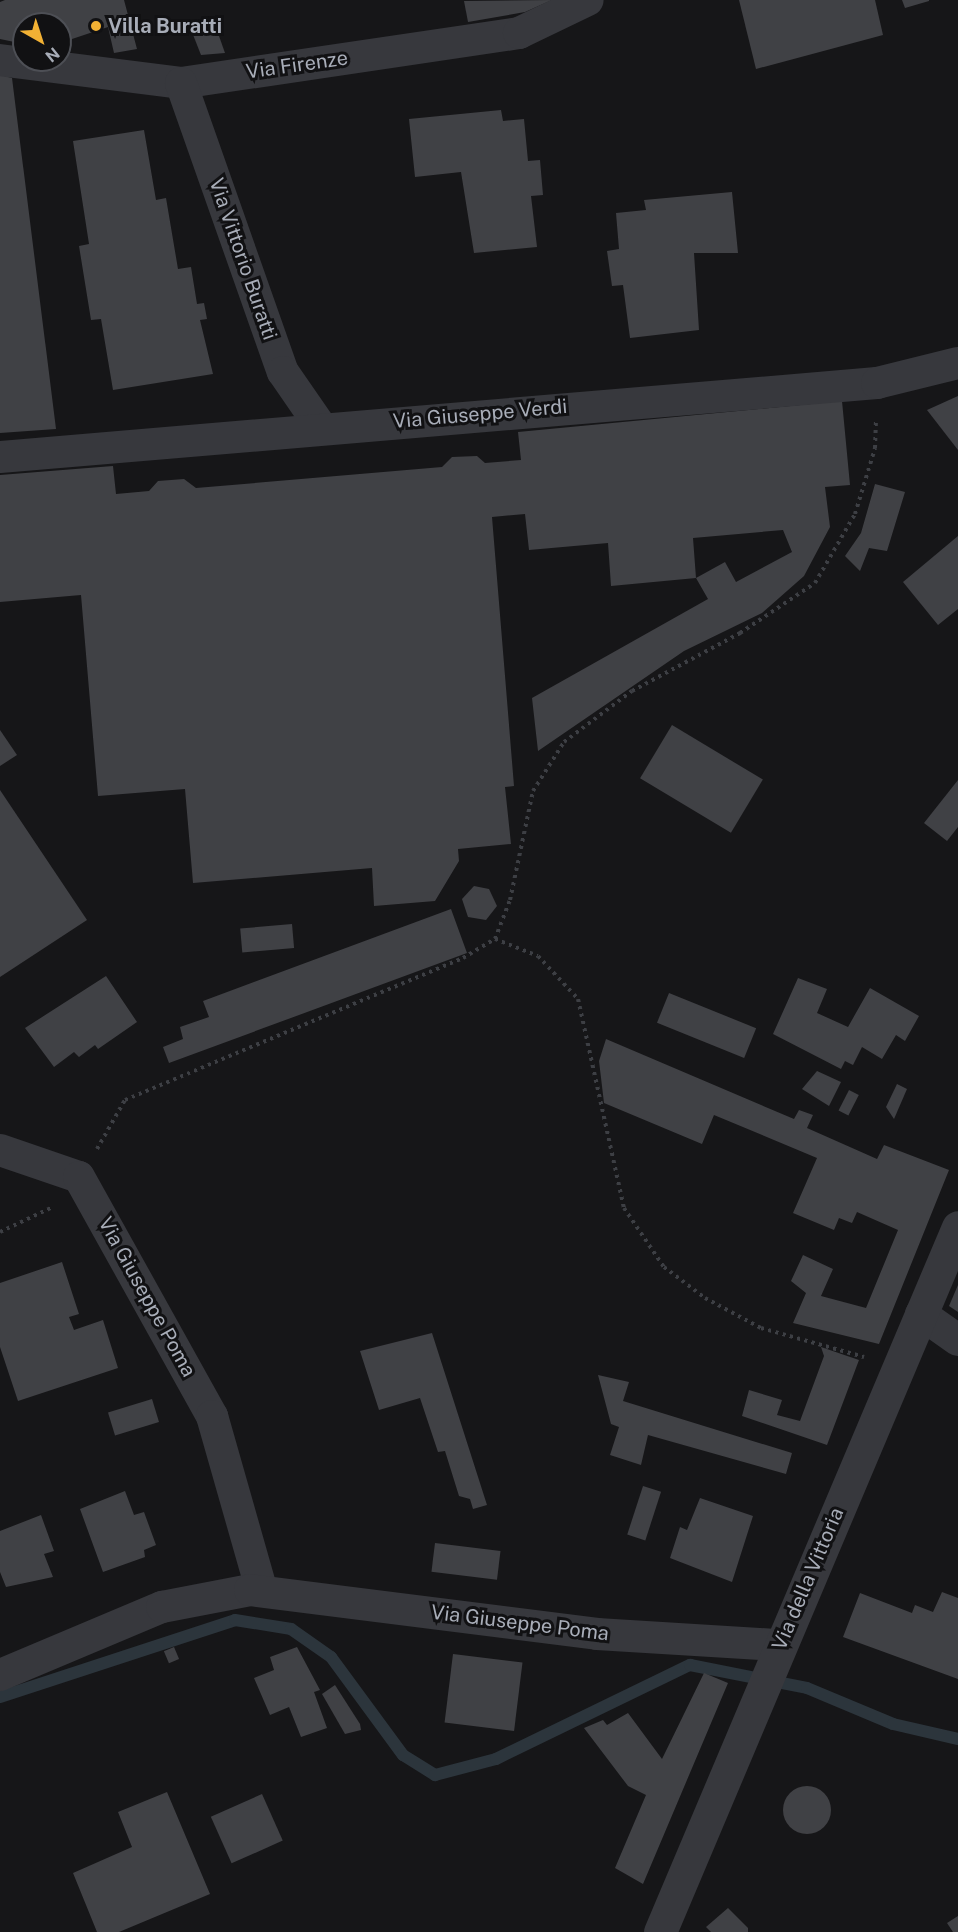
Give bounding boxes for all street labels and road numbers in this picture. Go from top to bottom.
street label: Via Firenze [245,46,349,84]
street label: Via Vittorio Buratti [204,175,282,343]
street label: Via Giuseppe Verdi [392,394,568,434]
street label: Via Giuseppe Poma [93,1213,201,1381]
street label: Via della Vittoria [767,1504,849,1654]
street label: Via Giuseppe Poma [430,1600,610,1646]

